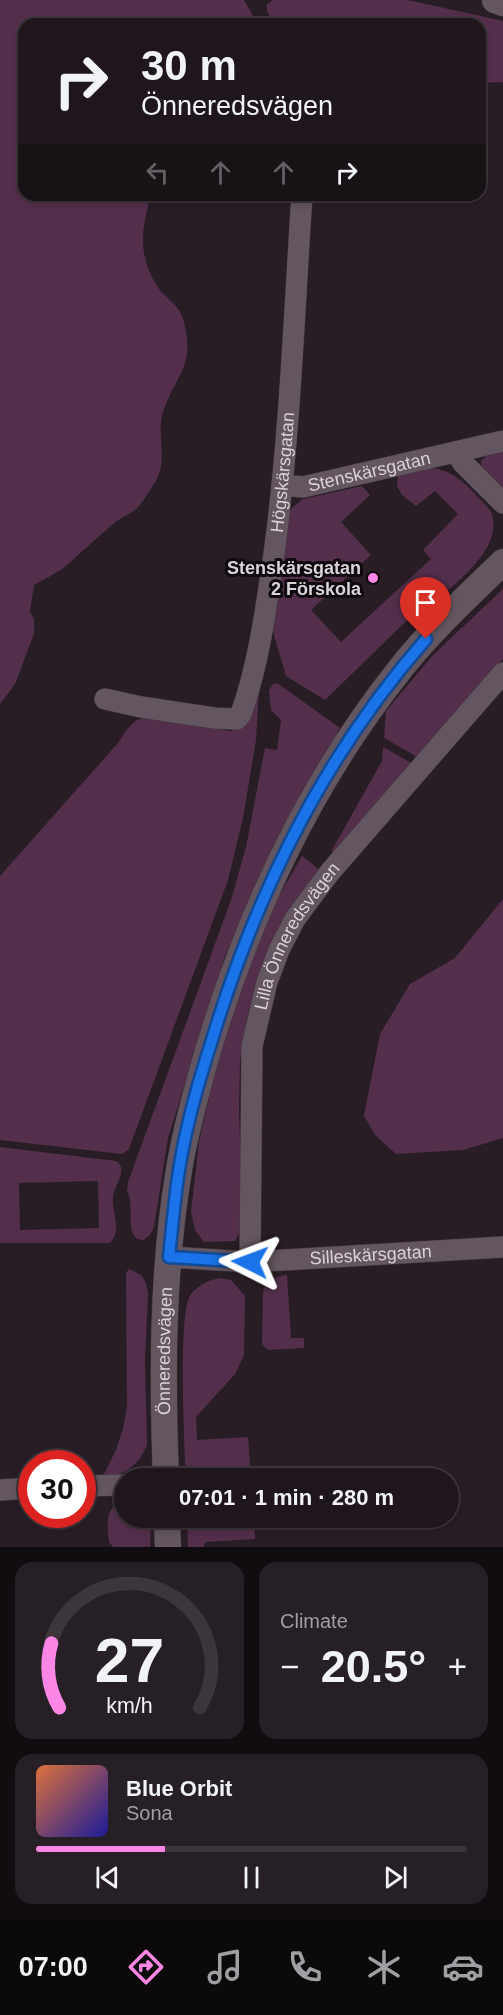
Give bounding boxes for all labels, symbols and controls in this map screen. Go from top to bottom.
icon: right [42,42,120,120]
text: 30 m [141,42,237,89]
text: Önneredsvägen [141,91,333,121]
icon: left [141,156,174,189]
icon: ahead [204,156,237,189]
icon: ahead [267,156,300,189]
icon: right [330,156,363,189]
street label: Högskärsgatan [267,411,298,534]
street label: Stenskärsgatan [306,448,432,496]
place label: Stenskärsgatan 2 Förskola [227,558,362,599]
marker: Stenskärsgatan 2 Förskola [366,571,380,585]
pin [400,577,451,639]
icon: arrive [409,586,442,619]
street label: Lilla Önneredsvägen [251,858,344,1012]
position arrow [218,1230,282,1294]
street label: Silleskärsgatan [309,1241,432,1268]
street label: Önneredsvägen [154,1286,176,1415]
speed limit sign: 30 [18,1450,96,1528]
text: 07:01 · 1 min · 280 m [179,1485,394,1510]
text: Climate [280,1610,348,1632]
text: 27 [95,1626,164,1695]
text: 20.5° [321,1641,426,1692]
text: − [280,1648,299,1685]
text: + [448,1648,467,1685]
text: km/h [106,1694,153,1718]
text: Blue Orbit [126,1776,232,1801]
text: Sona [126,1802,173,1824]
icon: previous [91,1861,124,1894]
icon: pause [235,1861,268,1894]
icon: next [379,1861,412,1894]
icon: directions [125,1946,167,1988]
icon: music [204,1946,246,1988]
icon: phone [284,1946,326,1988]
icon: climate [363,1946,405,1988]
icon: car [442,1946,484,1988]
text: 07:00 [19,1952,88,1982]

